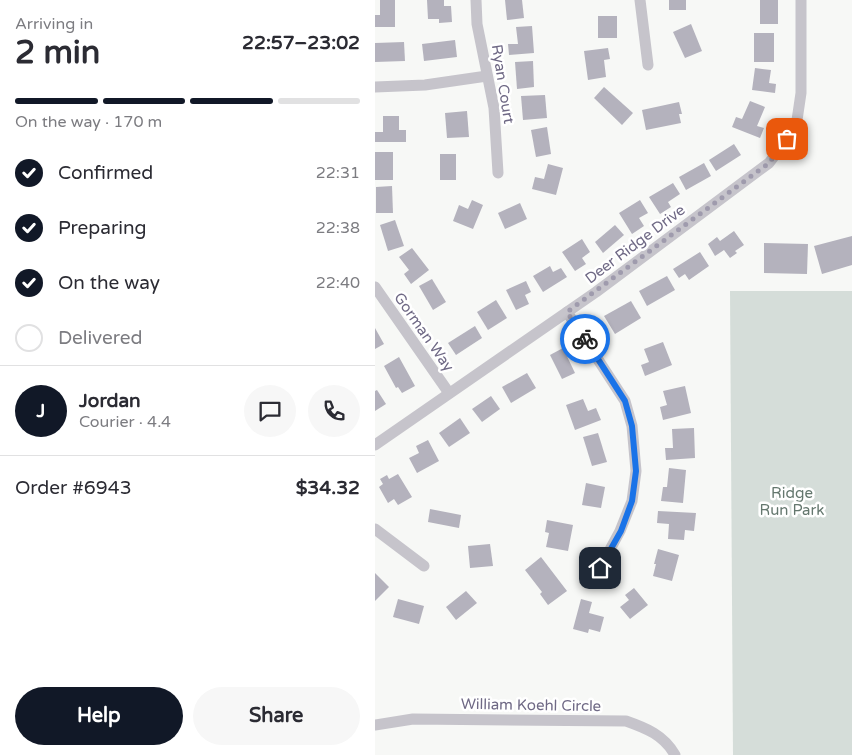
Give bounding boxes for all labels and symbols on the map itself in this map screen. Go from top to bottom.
street label: Ryan Court [488,43,518,125]
pin [766,118,808,160]
street label: Deer Ridge Drive [582,201,688,287]
street label: Gorman Way [390,289,458,375]
courier [560,314,610,364]
park label: Ridge Run Park [760,484,824,519]
pin [579,547,621,589]
street label: William Koehl Circle [461,695,601,715]

